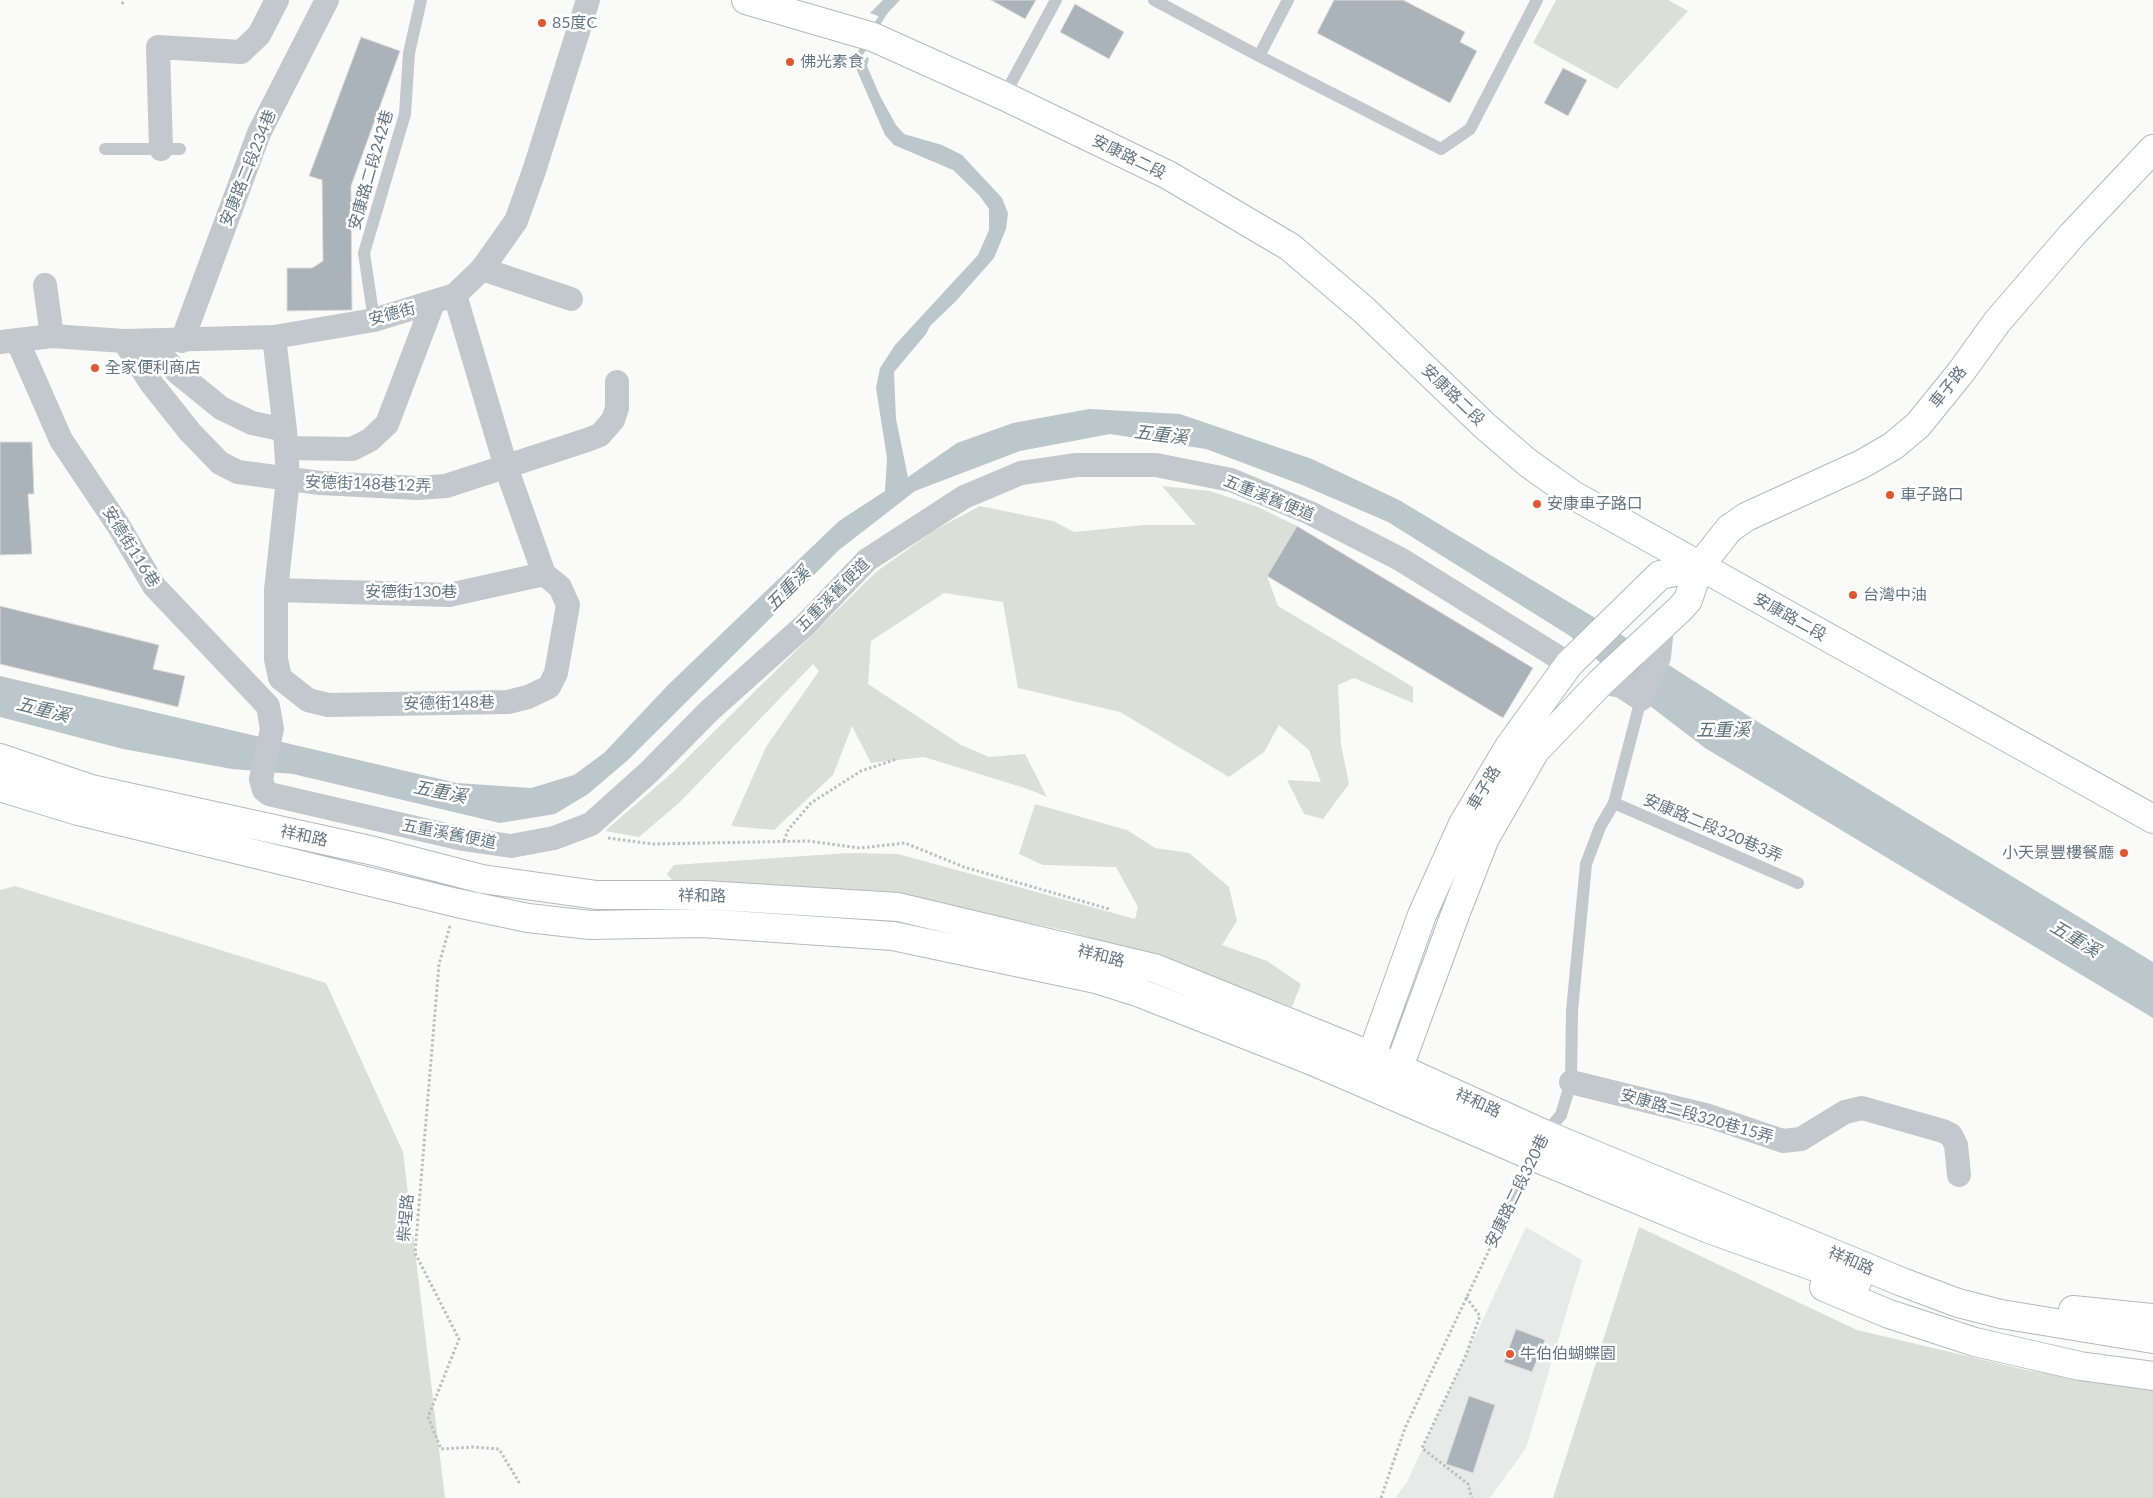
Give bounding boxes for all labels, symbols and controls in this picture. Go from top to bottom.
place label: 85度C [552,13,597,33]
marker: 85度C [536,17,548,29]
place label: 佛光素食 [800,52,864,72]
marker: 佛光素食 [784,56,796,68]
street label: 安康路二段234巷 [216,107,280,229]
street label: 安康路二段242巷 [345,108,397,232]
street label: 安康路二段 [1089,131,1169,183]
street label: 安德街 [366,299,418,329]
place label: 全家便利商店 [105,358,201,378]
street label: 安康路二段 [1418,360,1488,430]
marker: 全家便利商店 [89,362,101,374]
street label: 車子路 [1925,362,1971,412]
water label: 五重溪 [1133,421,1189,449]
street label: 五重溪舊便道 [1221,471,1317,525]
street label: 安德街148巷12弄 [305,472,431,496]
place label: 車子路口 [1900,485,1964,505]
marker: 車子路口 [1884,489,1896,501]
place label: 安康車子路口 [1547,494,1643,514]
marker: 安康車子路口 [1531,498,1543,510]
street label: 安德街116巷 [99,503,163,591]
street label: 五重溪舊便道 [792,554,874,636]
water label: 五重溪 [761,562,815,616]
street label: 安德街130巷 [365,582,457,602]
place label: 台灣中油 [1863,585,1927,605]
street label: 安康路二段 [1750,589,1830,645]
marker: 台灣中油 [1847,589,1859,601]
water label: 五重溪 [14,693,72,727]
street label: 安德街148巷 [403,693,495,713]
water label: 五重溪 [1696,719,1750,741]
street label: 車子路 [1463,762,1505,814]
water label: 五重溪 [411,776,469,808]
street label: 安康路二段320巷3弄 [1641,790,1785,866]
street label: 五重溪舊便道 [400,815,498,853]
street label: 祥和路 [279,822,329,850]
place label: 小天景豐樓餐廳 [2002,843,2114,863]
marker: 小天景豐樓餐廳 [2118,847,2130,859]
street label: 祥和路 [678,886,726,906]
water label: 五重溪 [2046,916,2104,962]
street label: 祥和路 [1075,941,1127,971]
street label: 祥和路 [1452,1084,1504,1122]
street label: 安康路二段320巷15弄 [1618,1085,1776,1147]
street label: 安康路二段320巷 [1481,1131,1553,1251]
street label: 柴埕路 [394,1193,418,1243]
street label: 祥和路 [1825,1243,1877,1279]
place label: 牛伯伯蝴蝶園 [1520,1344,1616,1364]
marker: 牛伯伯蝴蝶園 [1504,1348,1516,1360]

